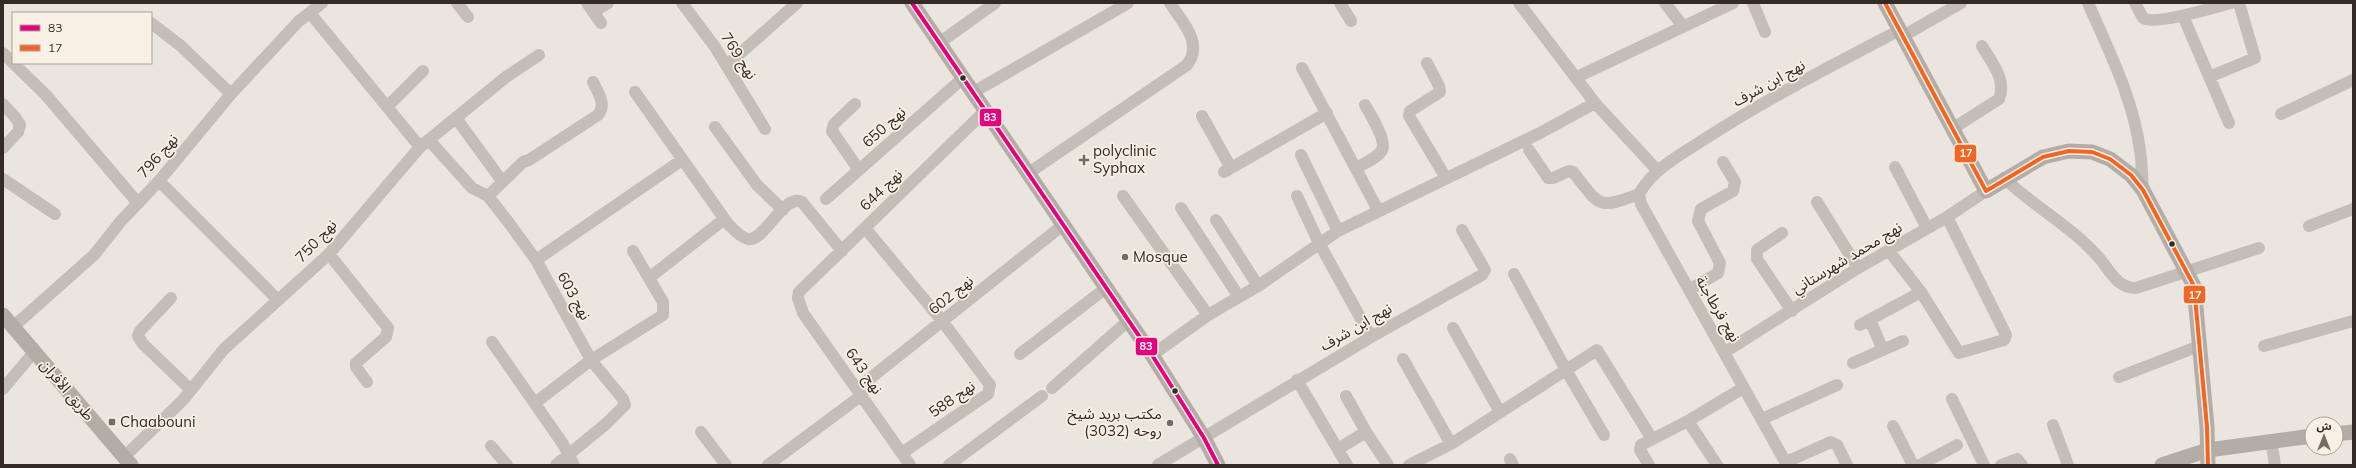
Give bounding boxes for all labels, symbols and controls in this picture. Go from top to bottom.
legend [12,12,152,64]
text: 83 [48,20,62,35]
street label: نهج 769 [715,29,762,84]
text: 17 [48,40,62,55]
street label: نهج ابن شرف [1729,55,1810,113]
unlabelled marker [958,73,968,83]
street label: نهج 650 [858,102,911,153]
line badge: 83 [979,108,1002,127]
text: 83 [983,110,997,124]
street label: نهج 796 [133,130,184,184]
place label: polyclinic Syphax [1093,141,1156,177]
line badge: 17 [1954,144,1977,163]
text: 17 [1959,146,1973,160]
marker: polyclinic Syphax [1078,154,1090,166]
street label: نهج 644 [855,165,908,217]
street label: نهج 750 [291,215,343,268]
street label: نهج محمد شهرستاني [1788,217,1907,300]
unlabelled marker [2167,239,2177,249]
place label: Mosque [1133,247,1188,266]
marker: Mosque [1120,252,1130,262]
street label: نهج 603 [551,268,595,325]
street label: نهج 602 [924,271,979,321]
street label: نهج قرطاجنة [1689,272,1745,347]
line badge: 17 [2183,285,2206,304]
text: 17 [2188,288,2202,302]
street label: نهج ابن شرف [1316,298,1397,357]
line badge: 83 [1135,337,1158,356]
text: 83 [1139,339,1153,353]
street label: نهج 643 [839,344,887,399]
street label: طريق الأفران [35,355,99,425]
street label: نهج 588 [925,376,980,424]
unlabelled marker [1170,386,1180,396]
place label: مكتب بريد شيخ روحه (3032) [1068,404,1162,440]
place label: Chaabouni [120,412,196,431]
north arrow [2304,416,2344,456]
marker: Chaabouni [107,417,117,427]
marker: مكتب بريد شيخ روحه (3032) [1165,418,1175,428]
text: ش [2316,419,2332,433]

